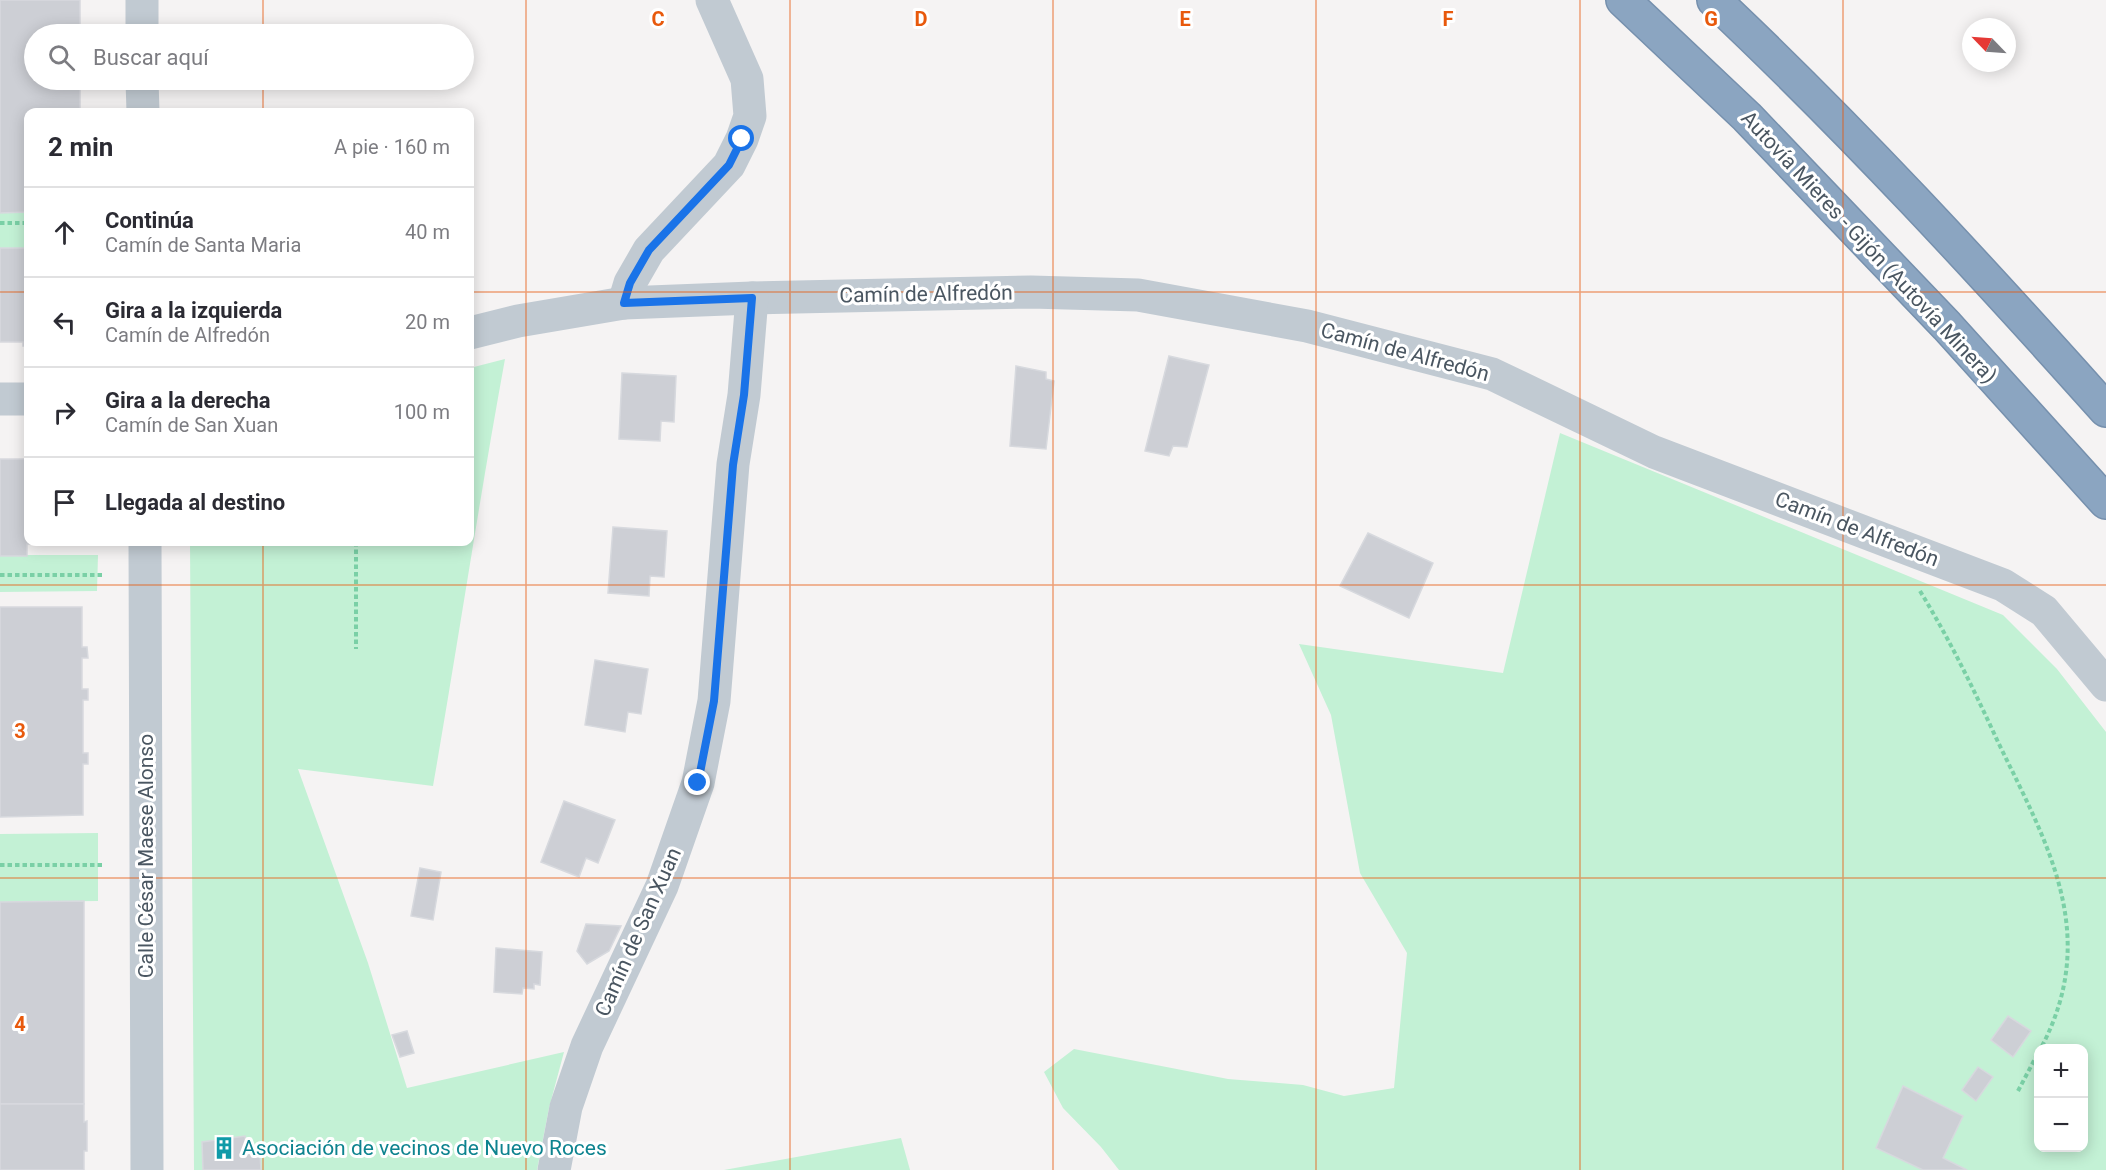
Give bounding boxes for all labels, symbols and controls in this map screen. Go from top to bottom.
text: C [651,7,665,31]
text: D [915,7,928,31]
text: E [1179,7,1191,31]
text: F [1443,7,1454,31]
text: G [1704,7,1718,31]
north arrow [1962,18,2016,72]
search box [24,24,474,90]
icon: search [45,41,78,74]
text: Buscar aquí [93,45,209,70]
street label: Autovía Mieres - Gijón (Autovía Minera) [1736,106,2002,388]
route start [728,125,754,151]
text: 2 min [48,132,113,162]
text: A pie · 160 m [334,135,450,159]
text: Continúa [105,208,194,233]
icon: ahead [48,216,81,249]
text: 40 m [405,220,450,244]
text: Camín de Santa Maria [105,233,301,257]
street label: Camín de Alfredón [839,280,1013,308]
text: Gira a la izquierda [105,298,282,323]
icon: left [48,306,81,339]
text: 20 m [405,310,450,334]
street label: Camín de Alfredón [1318,318,1492,386]
text: Camín de Alfredón [105,323,270,347]
text: Gira a la derecha [105,388,271,413]
icon: right [48,396,81,429]
text: 100 m [394,400,450,424]
text: Camín de San Xuan [105,413,278,437]
icon: arrive [48,486,81,519]
street label: Camín de Alfredón [1772,487,1942,571]
text: Llegada al destino [105,490,285,515]
text: 3 [14,719,26,743]
street label: Calle César Maese Alonso [134,734,158,978]
route end [684,769,710,795]
street label: Camín de San Xuan [590,844,686,1020]
text: 4 [14,1012,26,1036]
map controls [2034,1044,2088,1152]
button: + [2034,1044,2088,1098]
button: − [2034,1098,2088,1152]
building icon: Asociación de vecinos de Nuevo Roces [211,1135,237,1161]
place label: Asociación de vecinos de Nuevo Roces [242,1136,607,1160]

